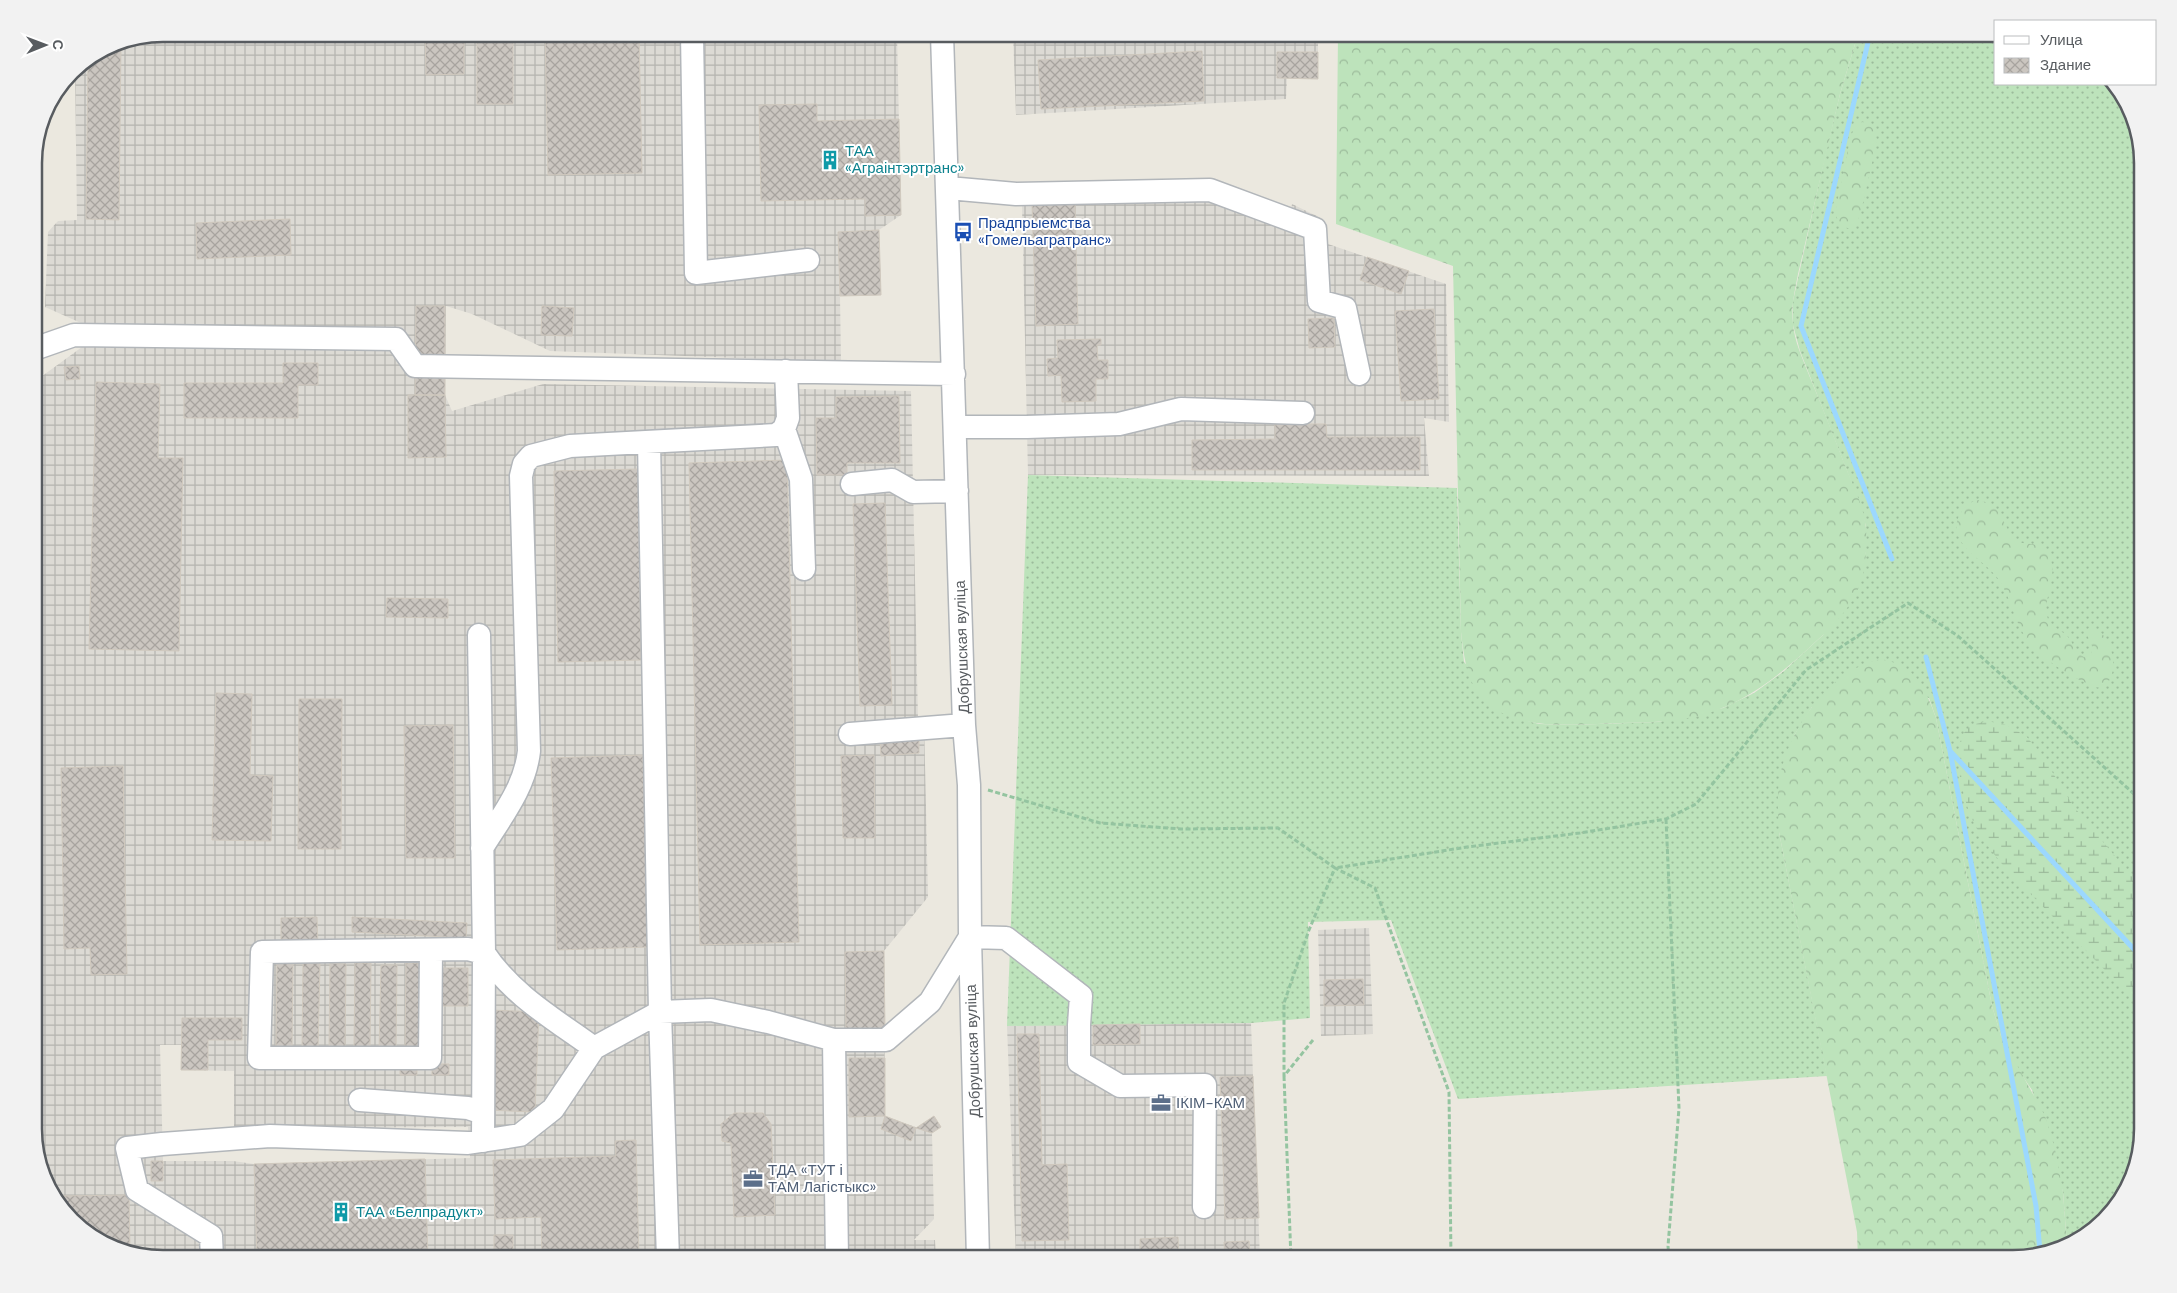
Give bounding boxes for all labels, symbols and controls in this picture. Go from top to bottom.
north arrow [20,20,70,70]
legend [1994,20,2157,85]
text: Улица [2040,30,2083,50]
text: С [49,40,67,50]
text: Здание [2040,55,2091,75]
place label: ТАА «Аграінтэртранс» [845,141,964,178]
building icon: ТАА «Аграінтэртранс» [819,149,841,171]
place label: Прадпрыемства «Гомельагратранс» [978,213,1111,250]
bus stop icon: Прадпрыемства «Гомельагратранс» [952,221,974,243]
street label: Добрушская вуліца [950,579,974,714]
street label: Добрушская вуліца [961,983,985,1118]
office icon: ІКІМ-КАМ [1150,1092,1172,1114]
place label: ІКІМ-КАМ [1176,1093,1245,1113]
place label: ТДА «ТУТ і ТАМ Лагістыкс» [768,1160,877,1197]
office icon: ТДА «ТУТ і ТАМ Лагістыкс» [742,1168,764,1190]
building icon: ТАА «Белпрадукт» [330,1201,352,1223]
place label: ТАА «Белпрадукт» [356,1202,484,1222]

